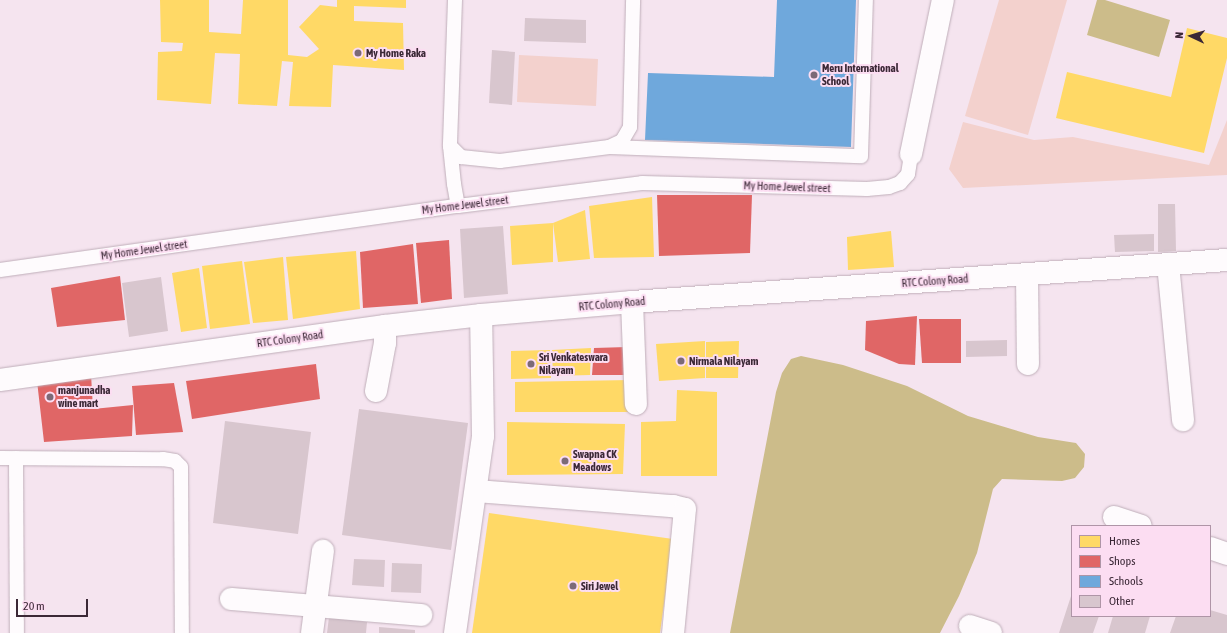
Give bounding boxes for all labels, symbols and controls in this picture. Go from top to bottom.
north arrow [1171,16,1211,56]
text: N [1173,32,1185,39]
place label: My Home Raka [366,46,426,60]
marker: My Home Raka [353,48,363,58]
place label: Meru International School [822,62,899,88]
marker: Meru International School [809,70,819,80]
street label: My Home Jewel street [743,179,831,195]
street label: My Home Jewel street [421,193,509,217]
street label: My Home Jewel street [100,237,188,263]
street label: RTC Colony Road [901,272,969,290]
street label: RTC Colony Road [578,295,646,313]
street label: RTC Colony Road [256,328,324,350]
place label: Sri Venkateswara Nilayam [539,351,608,377]
place label: Nirmala Nilayam [689,354,758,368]
marker: Nirmala Nilayam [676,356,686,366]
marker: Sri Venkateswara Nilayam [526,359,536,369]
place label: manjunadha wine mart [58,384,110,410]
marker: manjunadha wine mart [45,392,55,402]
place label: Swapna CK Meadows [573,448,617,474]
marker: Swapna CK Meadows [560,456,570,466]
legend [1071,525,1211,617]
text: Homes [1109,534,1140,548]
text: Shops [1109,554,1135,568]
text: Schools [1109,574,1143,588]
place label: Siri Jewel [581,579,618,593]
marker: Siri Jewel [568,581,578,591]
scale bar [18,591,90,617]
text: Other [1109,594,1134,608]
text: 20 m [23,599,45,613]

